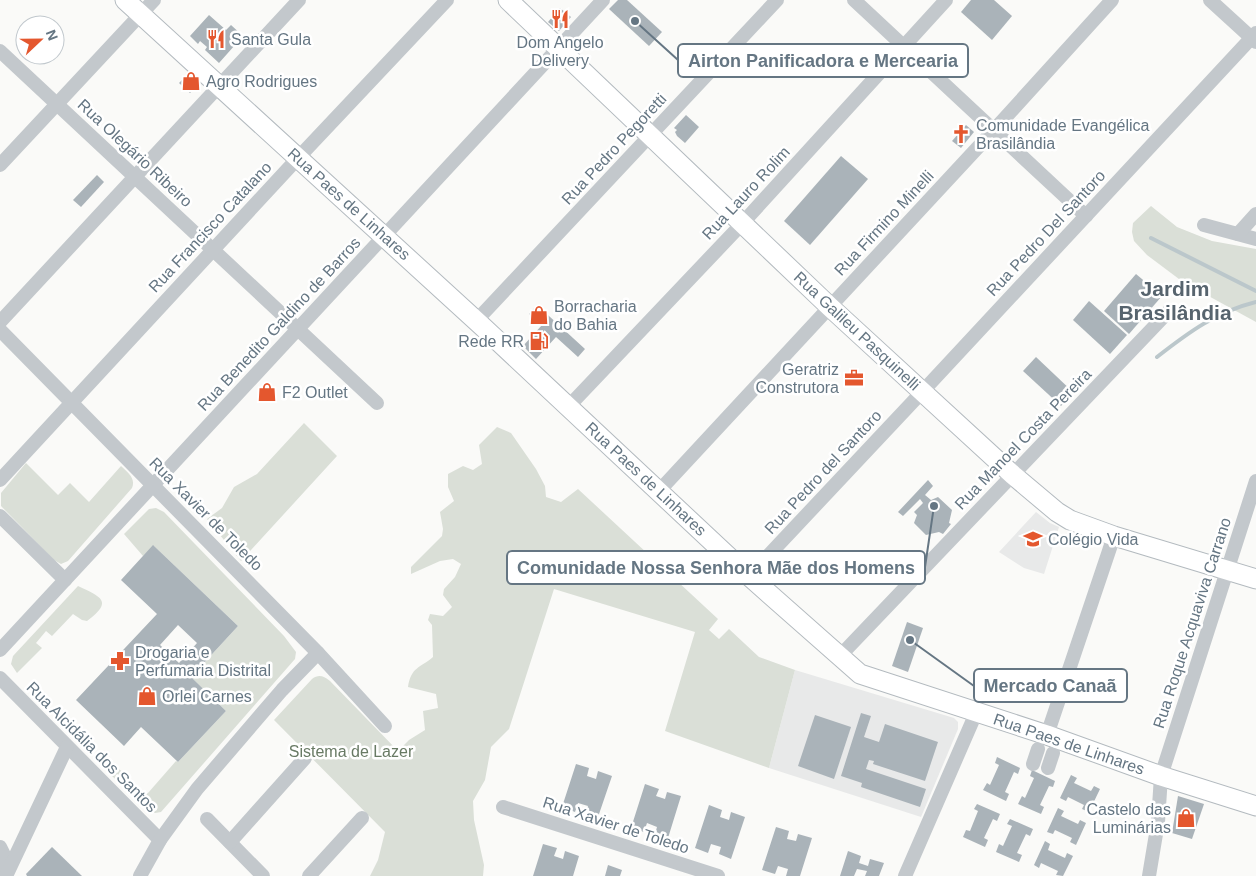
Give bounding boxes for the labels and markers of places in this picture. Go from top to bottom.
restaurant icon: Dom Angelo Delivery [549,8,571,30]
restaurant icon: Santa Gula [205,28,227,50]
place label: Santa Gula [231,31,311,48]
place label: Dom Angelo Delivery [516,34,604,69]
callout: Airton Panificadora e Mercearia [678,44,968,77]
shop icon: Agro Rodrigues [180,70,202,92]
place label: Agro Rodrigues [206,73,317,90]
place label: Comunidade Evangélica Brasilândia [976,117,1150,152]
church icon: Comunidade Evangélica Brasilândia [950,123,972,145]
place label: Borracharia do Bahia [554,298,637,333]
shop icon: Borracharia do Bahia [528,304,550,326]
fuel station icon: Rede RR [528,330,550,352]
place label: Rede RR [458,333,524,350]
place label: Geratriz Construtora [755,361,839,396]
office icon: Geratriz Construtora [843,367,865,389]
shop icon: F2 Outlet [256,381,278,403]
place label: F2 Outlet [282,384,348,401]
school or university icon: Colégio Vida [1022,528,1044,550]
place label: Colégio Vida [1048,531,1139,548]
callout: Comunidade Nossa Senhora Mãe dos Homens [507,551,925,584]
place label: Drogaria e Perfumaria Distrital [135,644,271,679]
pharmacy icon: Drogaria e Perfumaria Distrital [109,650,131,672]
callout: Mercado Canaã [974,669,1127,702]
shop icon: Orlei Carnes [136,685,158,707]
place label: Orlei Carnes [162,688,252,705]
place label: Castelo das Luminárias [1087,801,1171,836]
shop icon: Castelo das Luminárias [1175,807,1197,829]

